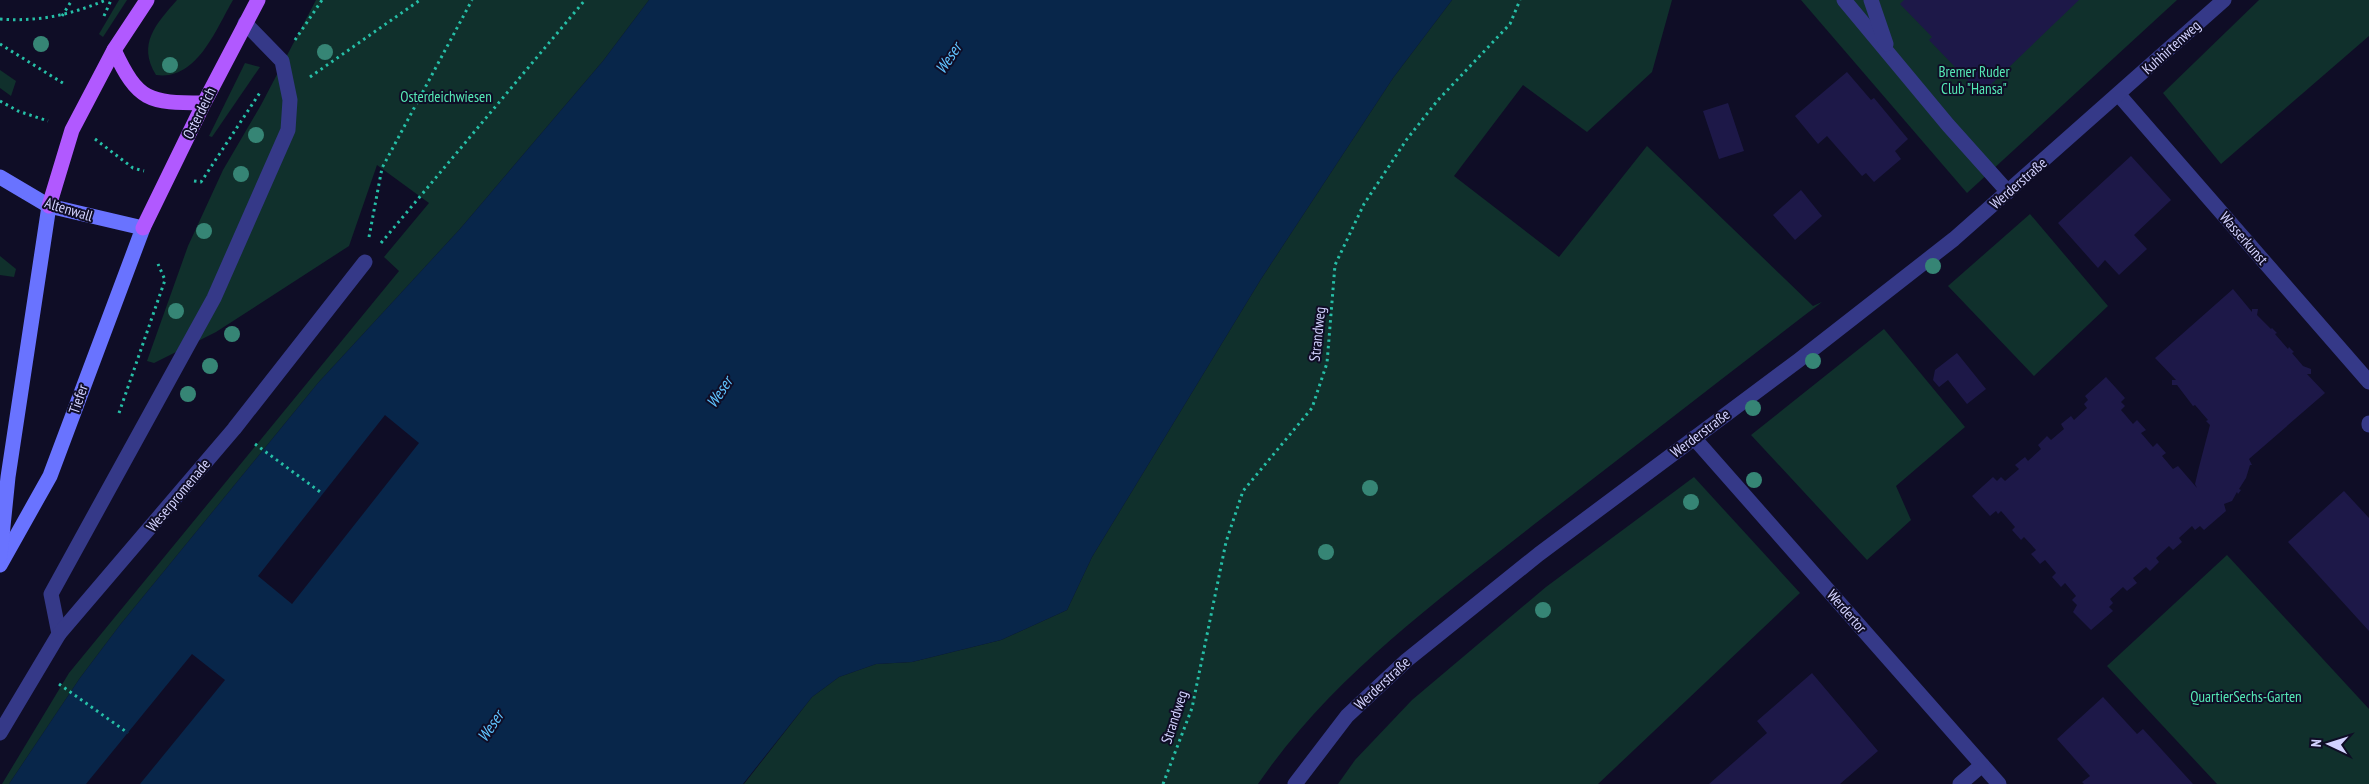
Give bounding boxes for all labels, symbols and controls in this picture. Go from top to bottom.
street label: Kuhhirtenweg [2138,16,2204,78]
water label: Weser [930,36,967,77]
park label: Bremer Ruder Club "Hansa" [1938,62,2010,98]
street label: Osterdeich [178,84,220,142]
park label: Osterdeichwiesen [400,87,492,106]
street label: Werderstraße [1986,153,2050,213]
street label: Altenwall [43,193,96,225]
street label: Wasserkunst [2216,208,2272,268]
street label: Strandweg [1305,306,1329,362]
water label: Weser [701,370,738,411]
street label: Tiefer [64,381,92,416]
street label: Werderstraße [1667,405,1733,461]
street label: Weserpromenade [142,455,214,535]
street label: Werdertor [1823,585,1872,637]
street label: Werderstraße [1350,652,1414,714]
park label: QuartierSechs-Garten [2190,687,2302,706]
street label: Strandweg [1156,688,1192,746]
water label: Weser [472,704,509,745]
north arrow [2304,719,2354,769]
text: N [2307,739,2325,747]

